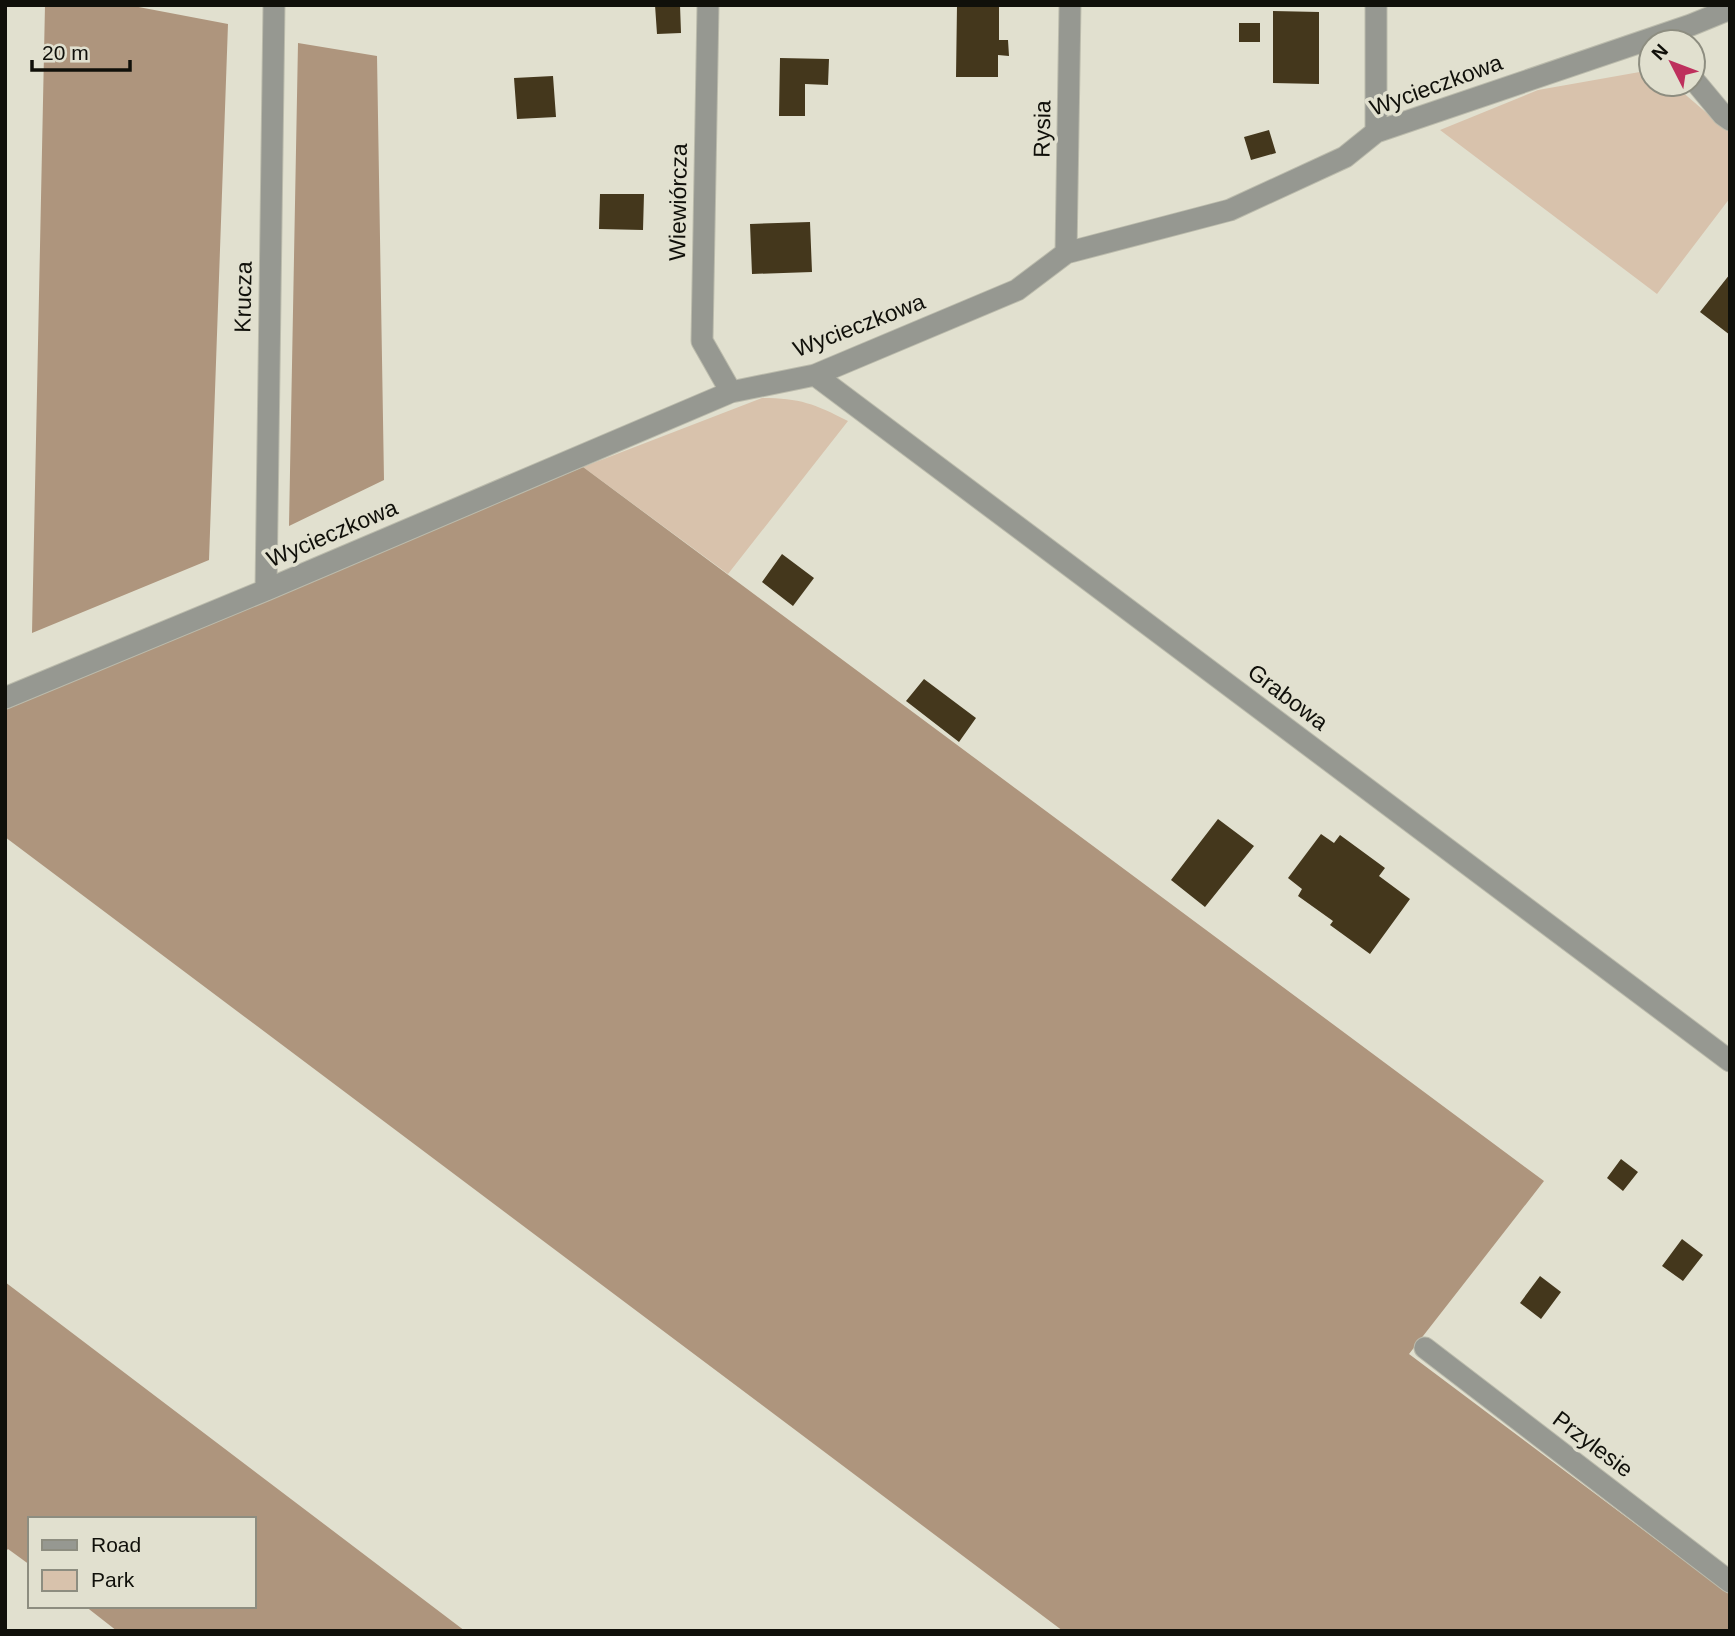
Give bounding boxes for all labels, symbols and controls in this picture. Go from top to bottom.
scale bar [32,28,130,72]
north arrow [1637,28,1707,98]
text: N [1647,40,1672,64]
text: 20 m [42,41,89,64]
street label: Wycieczkowa [1366,49,1506,121]
street label: Rysia [1029,100,1056,158]
street label: Wiewiórcza [664,143,692,261]
street label: Krucza [229,261,257,333]
street label: Wycieczkowa [789,288,929,362]
street label: Wycieczkowa [263,494,401,572]
street label: Grabowa [1243,659,1333,736]
street label: Przylesie [1548,1406,1638,1482]
legend [28,1517,256,1608]
text: Road [91,1533,141,1556]
text: Park [91,1568,135,1591]

